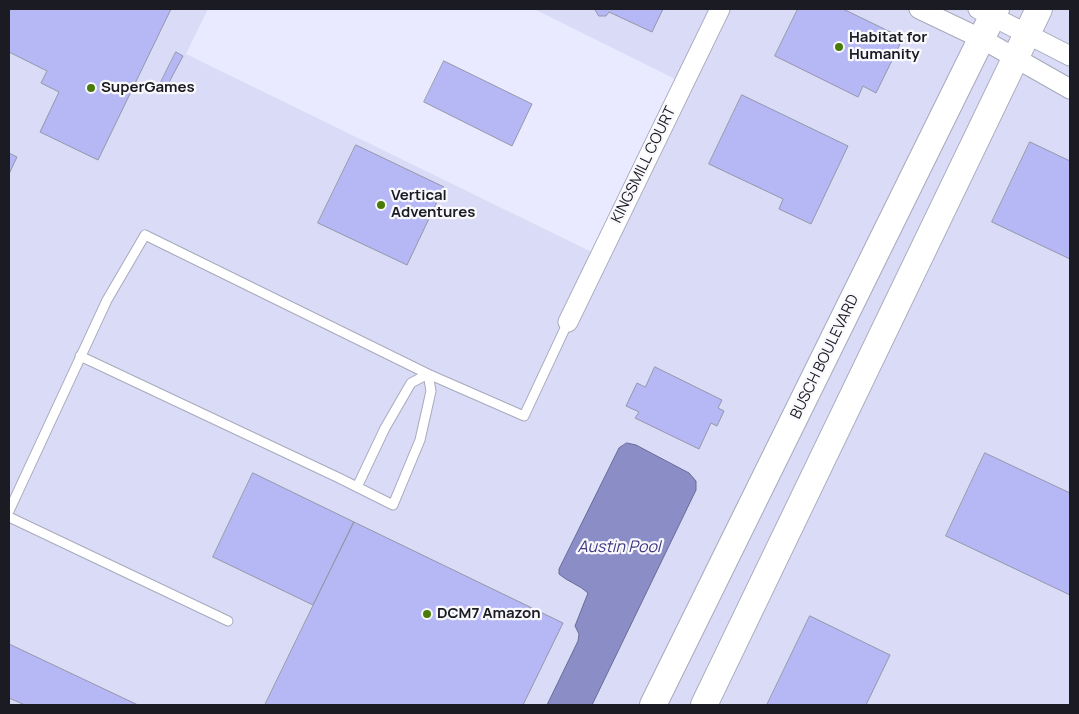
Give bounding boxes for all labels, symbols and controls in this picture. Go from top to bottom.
place label: Habitat for Humanity [849,29,927,64]
marker: Habitat for Humanity [833,41,845,53]
place label: SuperGames [101,79,195,97]
marker: SuperGames [85,82,97,94]
street label: KINGSMILL COURT [608,104,680,226]
place label: Vertical Adventures [391,187,475,222]
marker: Vertical Adventures [375,199,387,211]
street label: BUSCH BOULEVARD [787,292,863,422]
water label: Austin Pool [577,538,661,558]
place label: DCM7 Amazon [437,605,541,623]
marker: DCM7 Amazon [421,608,433,620]

